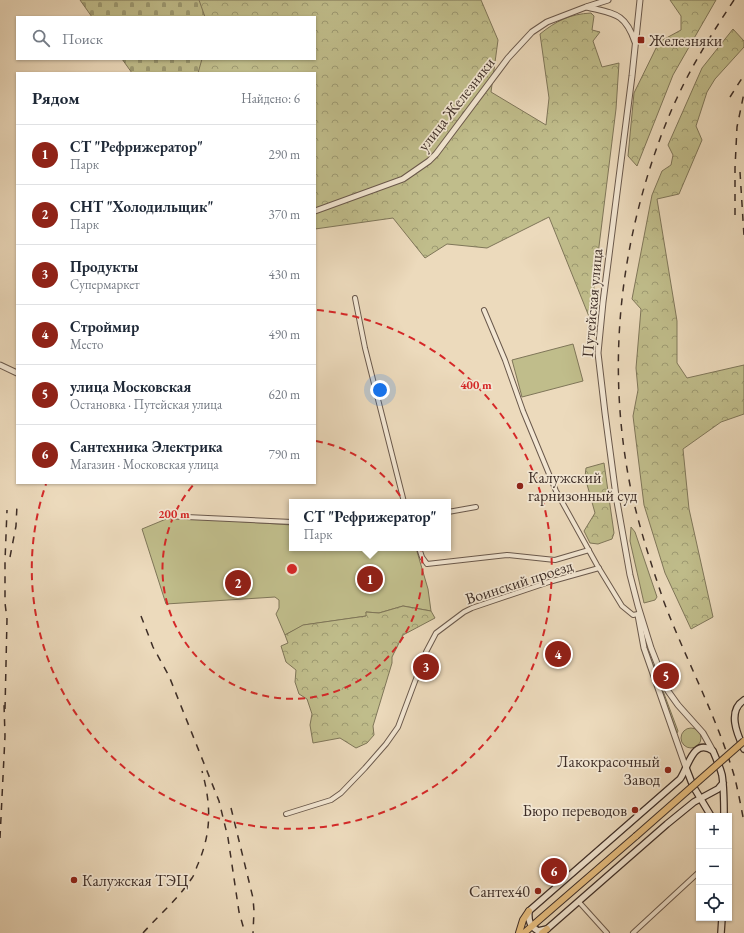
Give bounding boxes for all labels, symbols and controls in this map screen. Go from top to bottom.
search box [16,16,316,60]
icon: search [30,27,52,49]
text: Поиск [62,29,103,48]
place label: Железняки [648,30,723,51]
marker: Железняки [636,35,646,45]
street label: улица Железняки [413,52,500,155]
text: Рядом [32,87,80,109]
text: Найдено: 6 [241,90,300,107]
text: СТ "Рефрижератор" [70,137,203,156]
text: 1 [42,146,48,163]
text: 290 m [269,146,300,163]
text: Парк [70,156,99,173]
text: СНТ "Холодильщик" [70,197,213,216]
text: 2 [42,206,48,223]
text: 370 m [269,206,300,223]
text: Парк [70,216,99,233]
street label: Путейская улица [577,247,607,358]
text: Продукты [70,257,138,276]
text: 3 [42,266,48,283]
text: 430 m [269,266,300,283]
text: Супермаркет [70,276,140,293]
text: Строймир [70,317,139,336]
text: 4 [42,326,48,343]
text: 490 m [269,326,300,343]
text: Место [70,336,103,353]
text: улица Московская [70,377,191,396]
text: 400 m [460,377,492,393]
your location [370,380,390,400]
text: 5 [42,386,48,403]
text: 620 m [269,386,300,403]
text: Остановка · Путейская улица [70,396,222,413]
text: Сантехника Электрика [70,437,223,456]
text: 6 [42,446,48,463]
text: 790 m [269,446,300,463]
text: Магазин · Московская улица [70,456,219,473]
place label: Калужский гарнизонный суд [528,467,638,506]
marker: Калужский гарнизонный суд [515,481,525,491]
popup [289,499,451,551]
text: 200 m [158,506,190,522]
text: СТ "Рефрижератор" [304,507,436,526]
text: Парк [304,526,332,543]
street label: Воинский проезд [463,555,576,609]
centre of rings [285,562,299,576]
pin: 1 [357,564,383,594]
pin: 2 [225,568,251,598]
pin: 4 [545,639,571,669]
pin: 3 [413,652,439,682]
pin: 5 [653,661,679,691]
place label: Лакокрасочный Завод [557,751,661,790]
marker: Лакокрасочный Завод [663,765,673,775]
place label: Бюро переводов [523,800,627,821]
marker: Бюро переводов [630,805,640,815]
map controls [696,813,732,921]
button: + [696,813,732,849]
button: − [696,849,732,885]
pin: 6 [541,856,567,886]
place label: Калужская ТЭЦ [82,870,189,891]
marker: Калужская ТЭЦ [69,875,79,885]
place label: Сантех40 [469,881,530,902]
button: locate [696,885,732,921]
marker: Сантех40 [533,886,543,896]

